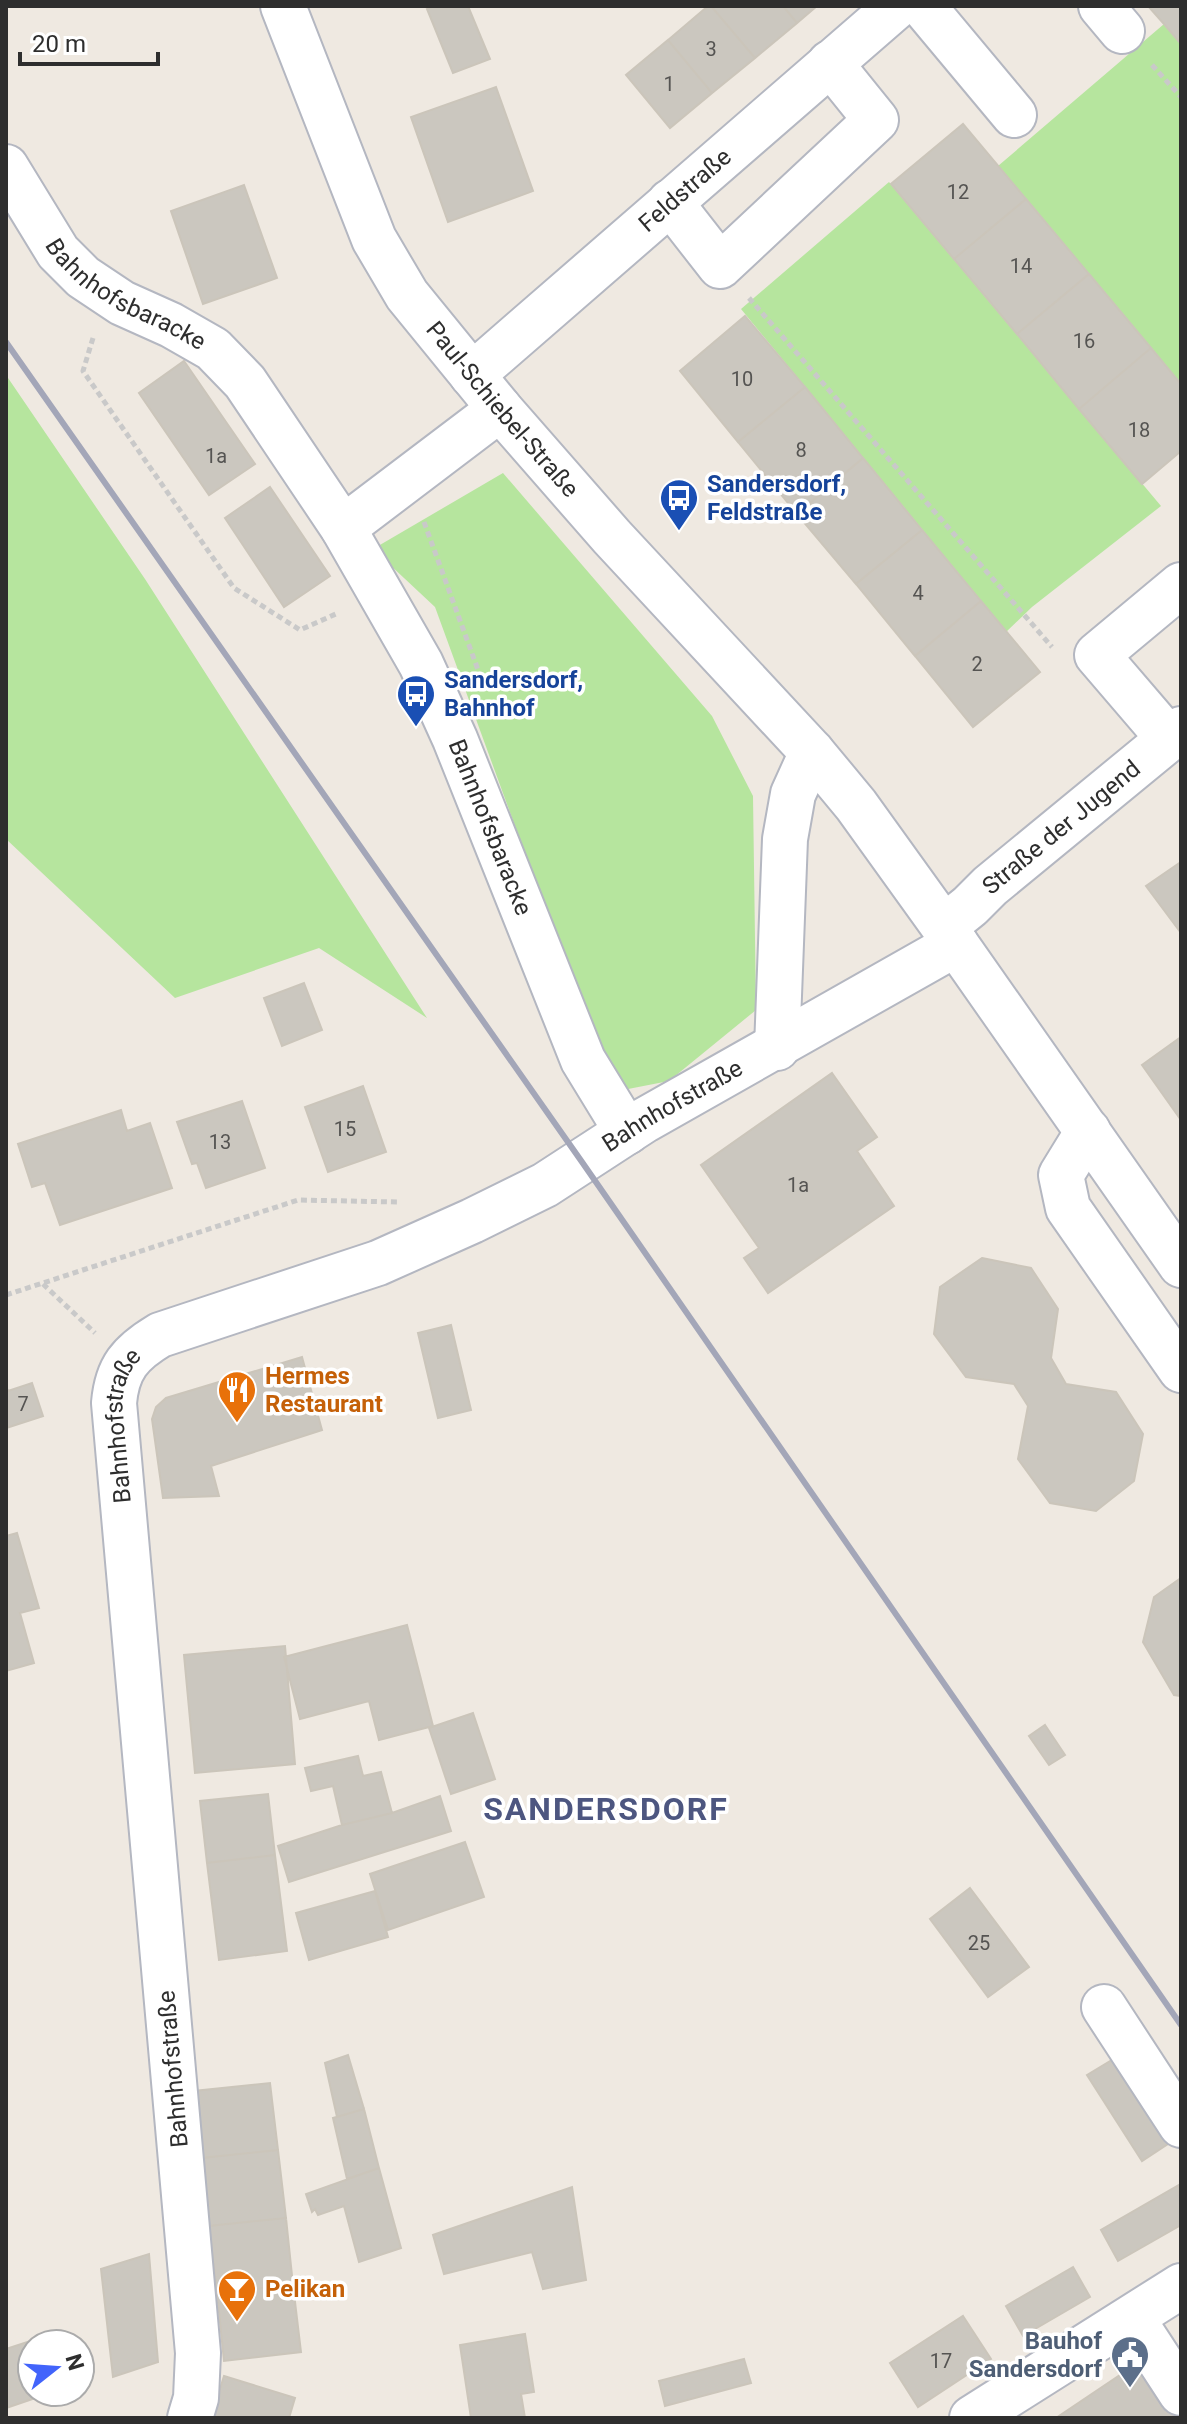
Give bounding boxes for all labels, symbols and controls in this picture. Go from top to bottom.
scale bar [20,16,158,66]
text: 20 m [32,30,86,58]
house number: 3 [705,37,717,61]
house number: 1 [663,72,675,96]
street label: Feldstraße [633,142,737,238]
house number: 12 [947,180,969,204]
street label: Bahnhofsbaracke [39,234,211,356]
house number: 14 [1010,254,1032,278]
street label: Paul-Schiebel-Straße [420,316,584,503]
house number: 16 [1073,329,1095,353]
house number: 10 [731,367,753,391]
house number: 18 [1128,418,1150,442]
house number: 8 [795,438,807,462]
house number: 1a [205,444,227,468]
place label: Sandersdorf, Feldstraße [707,470,846,526]
bus stop icon: Sandersdorf, Feldstraße [658,477,700,532]
house number: 4 [912,581,924,605]
house number: 2 [971,652,983,676]
place label: Sandersdorf, Bahnhof [444,666,583,722]
bus stop icon: Sandersdorf, Bahnhof [395,673,437,728]
street label: Bahnhofsbaracke [443,735,538,919]
street label: Straße der Jugend [977,754,1146,900]
street label: Bahnhofstraße [597,1054,747,1158]
house number: 15 [334,1117,356,1141]
house number: 13 [209,1130,231,1154]
house number: 1a [787,1173,809,1197]
street label: Bahnhofstraße [100,1342,147,1504]
place label: Hermes Restaurant [265,1362,383,1418]
restaurant icon: Hermes Restaurant [216,1369,258,1424]
house number: 7 [17,1392,29,1416]
district label: SANDERSDORF [483,1790,729,1828]
house number: 25 [968,1931,990,1955]
street label: Bahnhofstraße [152,1989,194,2149]
bar icon: Pelikan [216,2268,258,2323]
place label: Pelikan [265,2275,345,2303]
place label: Bauhof Sandersdorf [969,2327,1102,2383]
north arrow [16,2328,96,2408]
public building icon: Bauhof Sandersdorf [1109,2334,1151,2389]
house number: 17 [930,2349,952,2373]
text: N [60,2351,89,2373]

